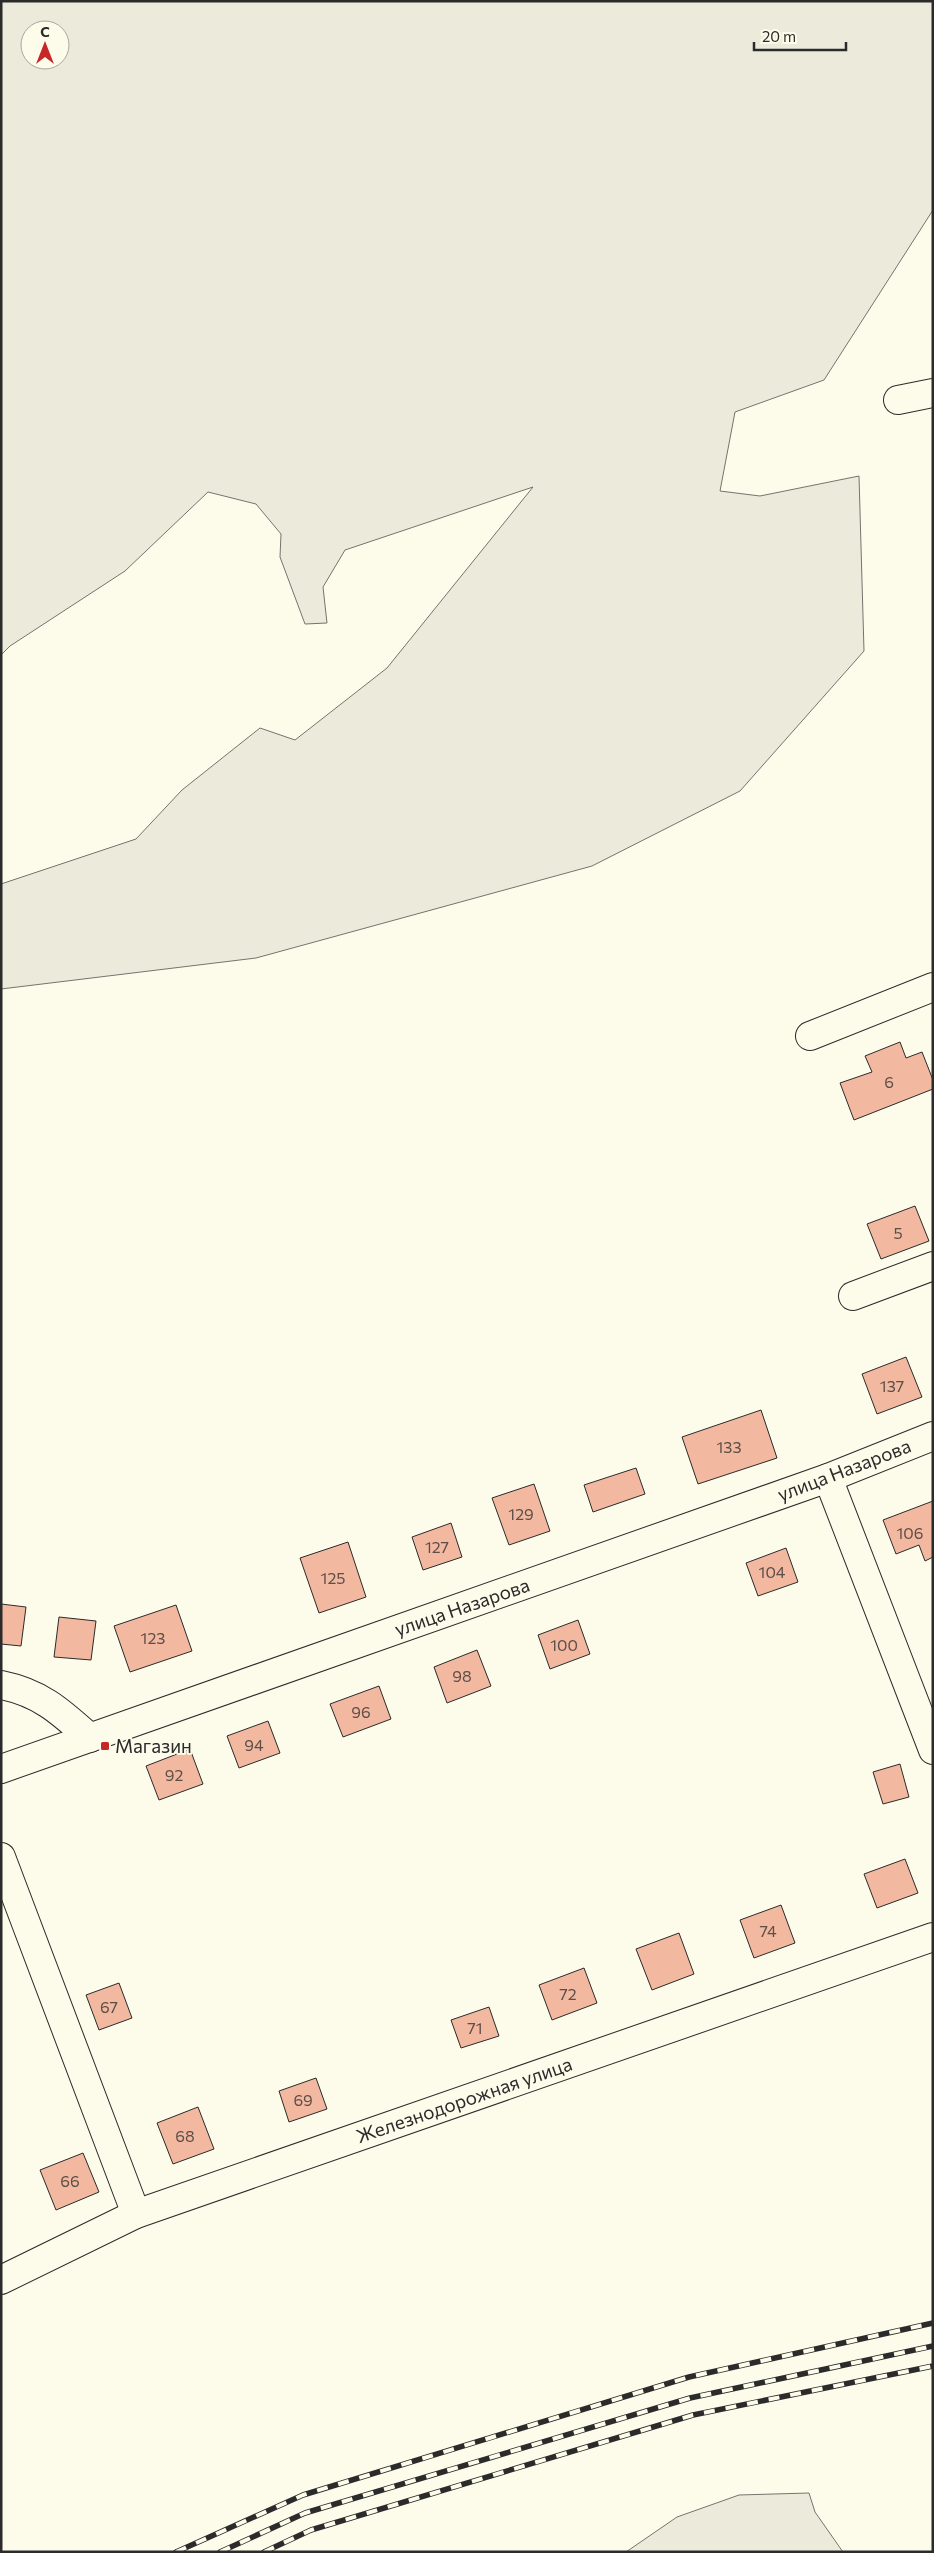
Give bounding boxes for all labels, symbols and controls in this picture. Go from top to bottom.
north arrow [20,20,70,70]
scale bar [754,20,846,52]
text: С [40,23,50,40]
text: 20 m [762,27,796,45]
house number: 6 [884,1072,894,1091]
house number: 5 [893,1223,903,1242]
house number: 137 [880,1376,904,1395]
street label: улица Назарова [774,1434,914,1506]
house number: 133 [716,1437,742,1456]
house number: 129 [508,1504,534,1523]
house number: 106 [897,1523,924,1542]
house number: 127 [425,1537,449,1556]
house number: 104 [759,1562,786,1581]
house number: 125 [321,1568,345,1587]
street label: улица Назарова [391,1573,532,1640]
house number: 123 [141,1628,165,1647]
house number: 100 [550,1635,578,1654]
house number: 98 [452,1666,472,1685]
house number: 96 [351,1702,371,1721]
place label: Магазин [115,1734,192,1757]
house number: 94 [244,1735,264,1754]
marker: Магазин [99,1740,111,1752]
house number: 92 [165,1765,183,1784]
house number: 74 [759,1921,777,1940]
house number: 72 [559,1984,577,2003]
house number: 67 [100,1997,118,2016]
house number: 71 [467,2018,483,2037]
street label: Железнодорожная улица [353,2052,575,2147]
house number: 69 [293,2090,313,2109]
house number: 68 [175,2126,195,2145]
house number: 66 [60,2171,80,2190]

